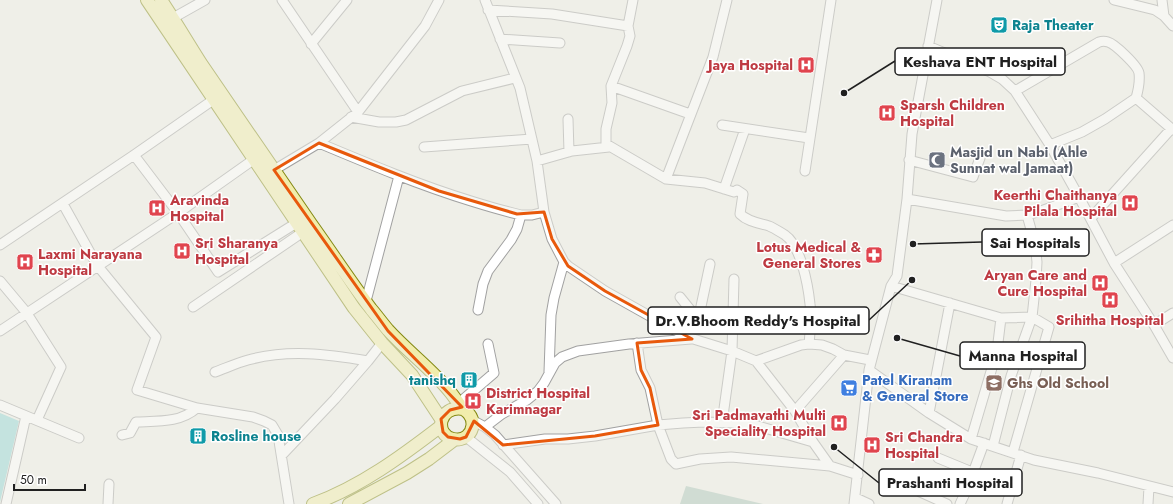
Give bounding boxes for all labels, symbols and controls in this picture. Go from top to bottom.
theatre icon: Raja Theater [989,15,1009,35]
place label: Raja Theater [1012,15,1094,35]
callout: Keshava ENT Hospital [895,48,1065,75]
text: Keshava ENT Hospital [903,51,1057,73]
place label: Jaya Hospital [705,55,793,75]
hospital icon: Jaya Hospital [796,55,816,75]
place label: Sparsh Children Hospital [900,95,1005,131]
hospital icon: Sparsh Children Hospital [877,103,897,123]
place label: Masjid un Nabi (Ahle Sunnat wal Jamaat) [950,142,1087,178]
mosque icon: Masjid un Nabi (Ahle Sunnat wal Jamaat) [927,150,947,170]
place label: Keerthi Chaithanya Pilala Hospital [993,185,1117,221]
place label: Aravinda Hospital [169,190,229,226]
hospital icon: Keerthi Chaithanya Pilala Hospital [1120,193,1140,213]
hospital icon: Aravinda Hospital [147,198,167,218]
callout: Sai Hospitals [982,229,1089,256]
text: Sai Hospitals [990,232,1081,254]
place label: Sri Sharanya Hospital [195,233,278,269]
place label: Lotus Medical & General Stores [756,237,862,273]
hospital icon: Sri Sharanya Hospital [172,241,192,261]
place label: Laxmi Narayana Hospital [38,244,142,280]
pharmacy icon: Lotus Medical & General Stores [864,245,884,265]
hospital icon: Laxmi Narayana Hospital [15,252,35,272]
place label: Aryan Care and Cure Hospital [983,265,1087,301]
hospital icon: Aryan Care and Cure Hospital [1090,273,1110,293]
hospital icon: Srihitha Hospital [1100,290,1120,310]
callout: Dr.V.Bhoom Reddy's Hospital [648,307,869,334]
text: Dr.V.Bhoom Reddy's Hospital [655,310,861,332]
place label: Srihitha Hospital [1056,310,1164,330]
callout: Manna Hospital [960,342,1085,369]
text: Manna Hospital [968,345,1078,367]
place label: tanishq [409,370,456,390]
building icon: tanishq [459,370,479,390]
place label: Patel Kiranam & General Store [862,370,969,406]
school or university icon: Ghs Old School [984,373,1004,393]
place label: Ghs Old School [1007,373,1109,393]
supermarket icon: Patel Kiranam & General Store [839,378,859,398]
place label: District Hospital Karimnagar [486,383,590,419]
hospital icon: District Hospital Karimnagar [463,391,483,411]
place label: Sri Padmavathi Multi Speciality Hospital [692,405,826,441]
hospital icon: Sri Padmavathi Multi Speciality Hospital [829,413,849,433]
building icon: Rosline house [188,426,208,446]
place label: Rosline house [211,426,301,446]
place label: Sri Chandra Hospital [885,427,963,463]
hospital icon: Sri Chandra Hospital [862,435,882,455]
scale bar [14,466,85,492]
callout: Prashanti Hospital [879,469,1022,496]
text: 50 m [20,471,47,489]
text: Prashanti Hospital [887,472,1013,494]

